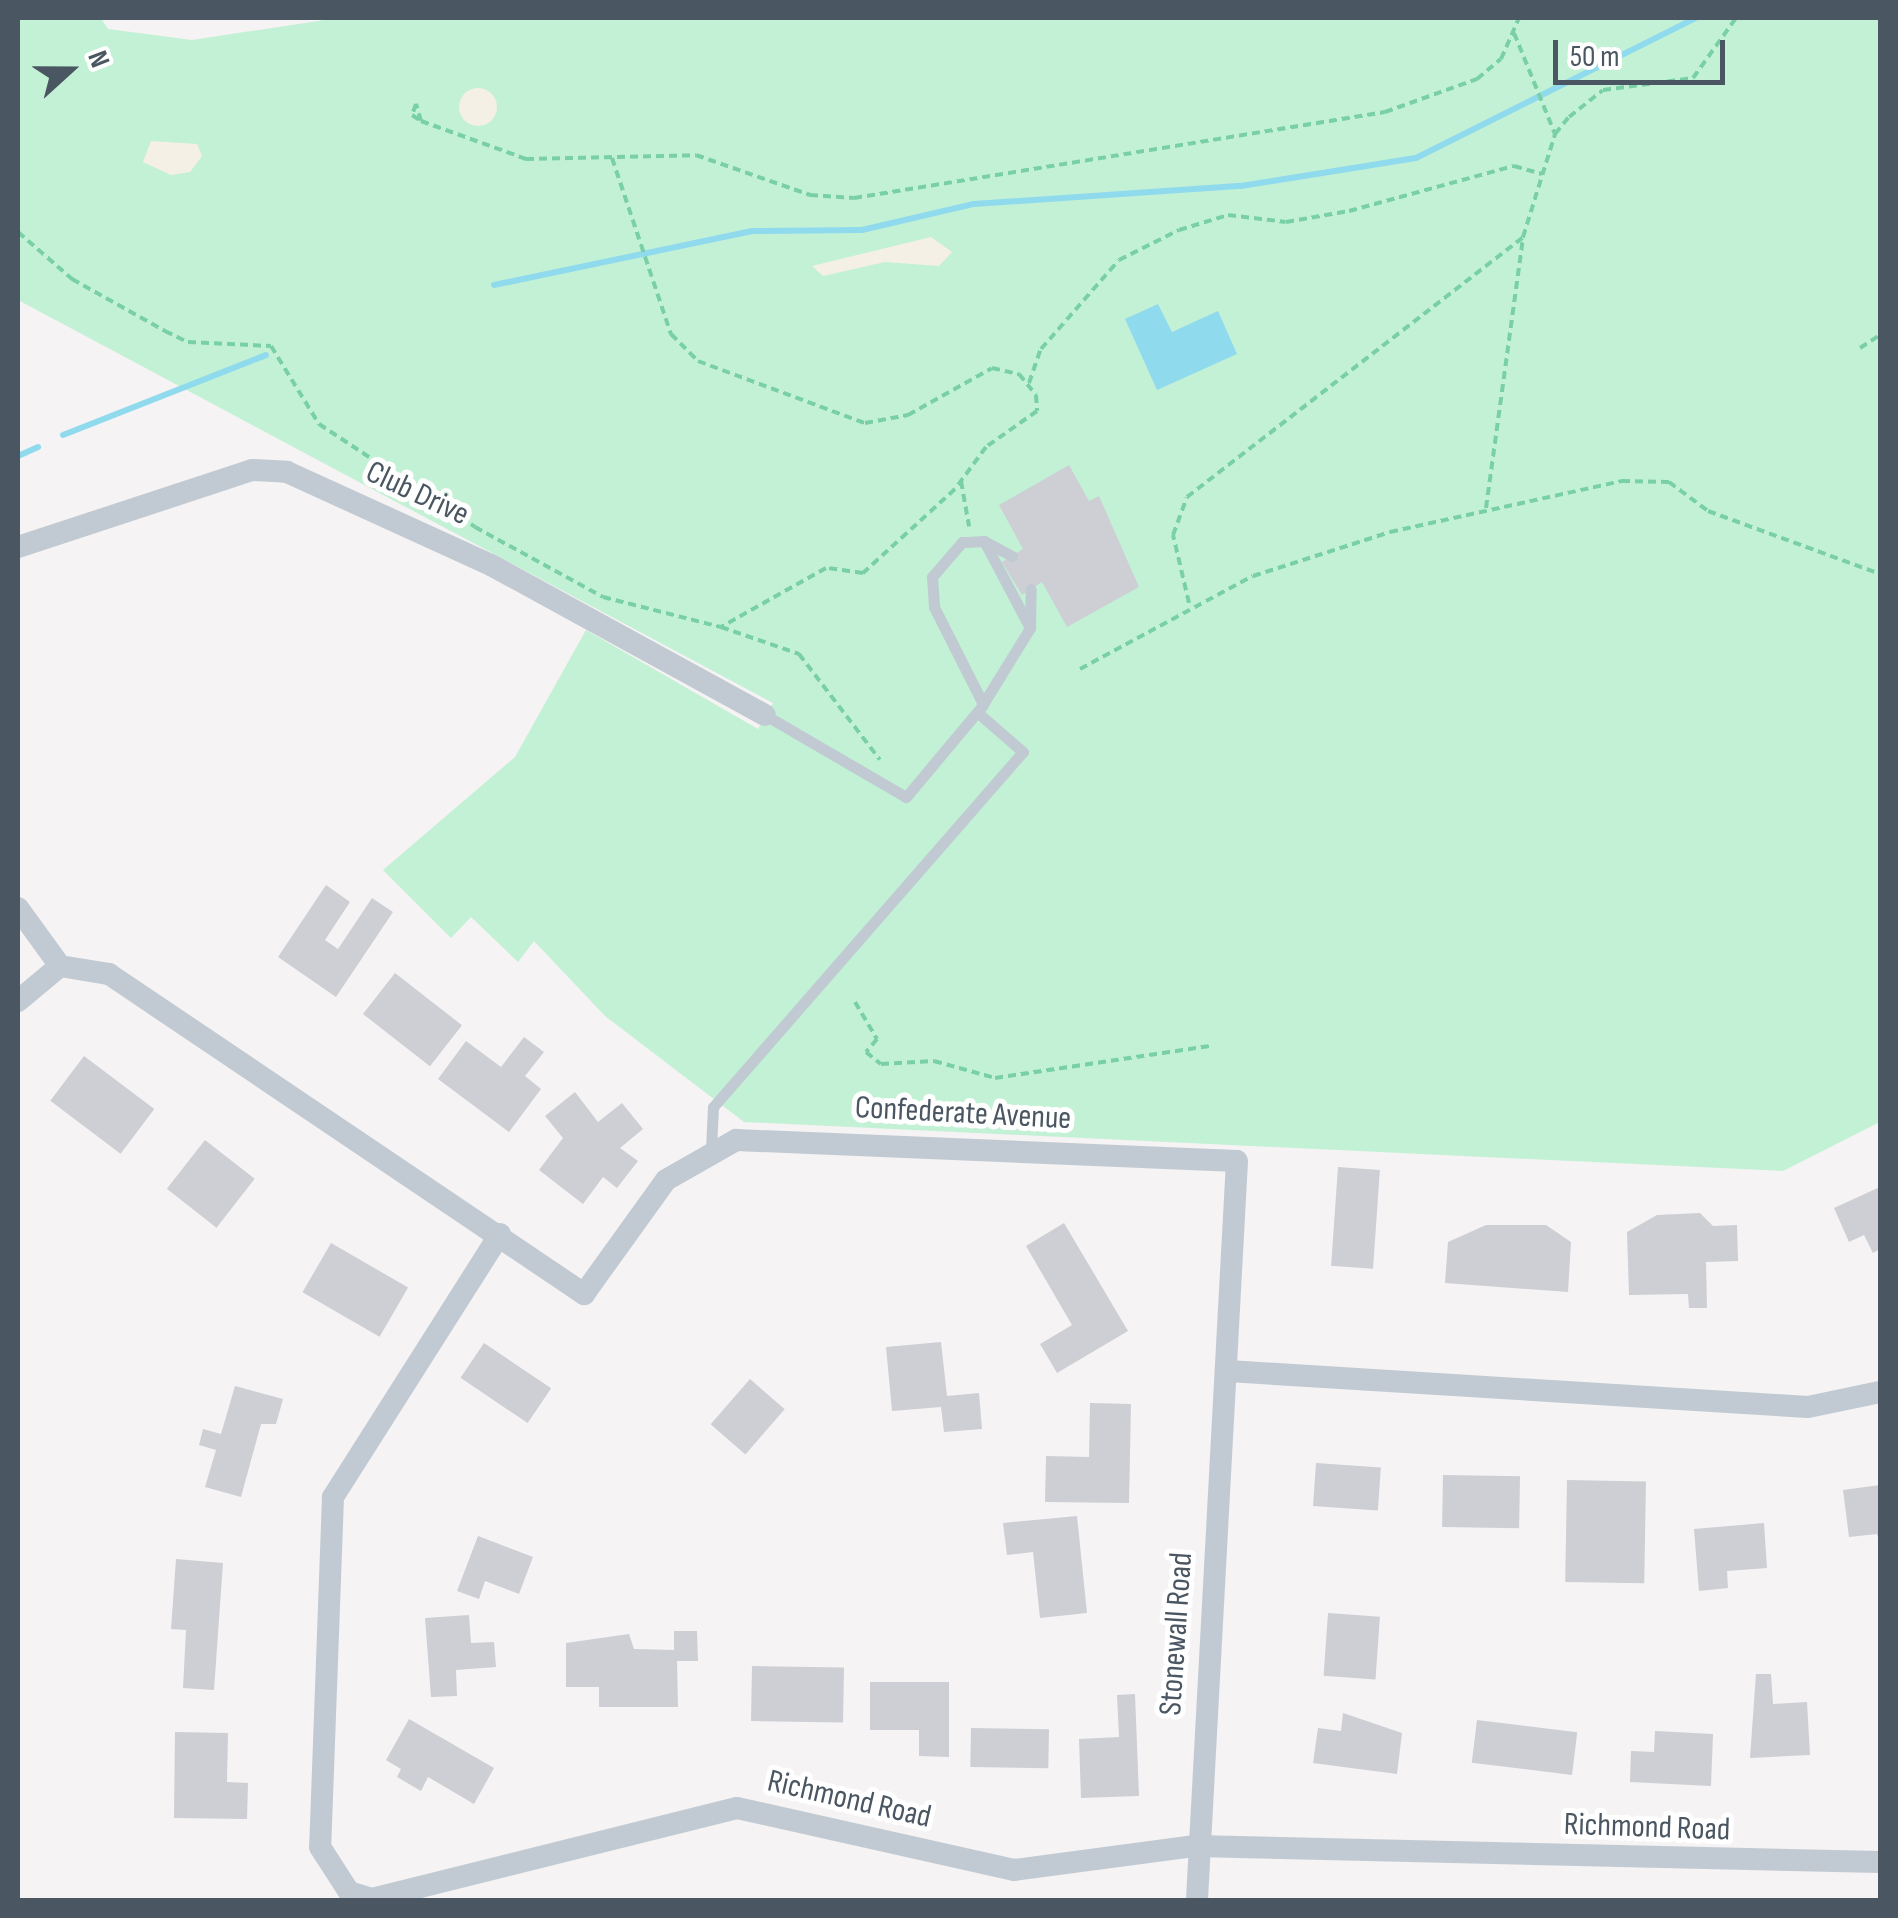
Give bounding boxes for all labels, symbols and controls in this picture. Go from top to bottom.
north arrow [20,20,120,120]
scale bar [1558,20,1730,82]
text: 50 m [1570,39,1619,75]
text: N [80,46,117,72]
street label: Club Drive [359,454,475,534]
street label: Confederate Avenue [854,1089,1072,1139]
street label: Stonewall Road [1152,1551,1202,1717]
street label: Richmond Road [764,1763,934,1837]
street label: Richmond Road [1563,1806,1731,1850]

